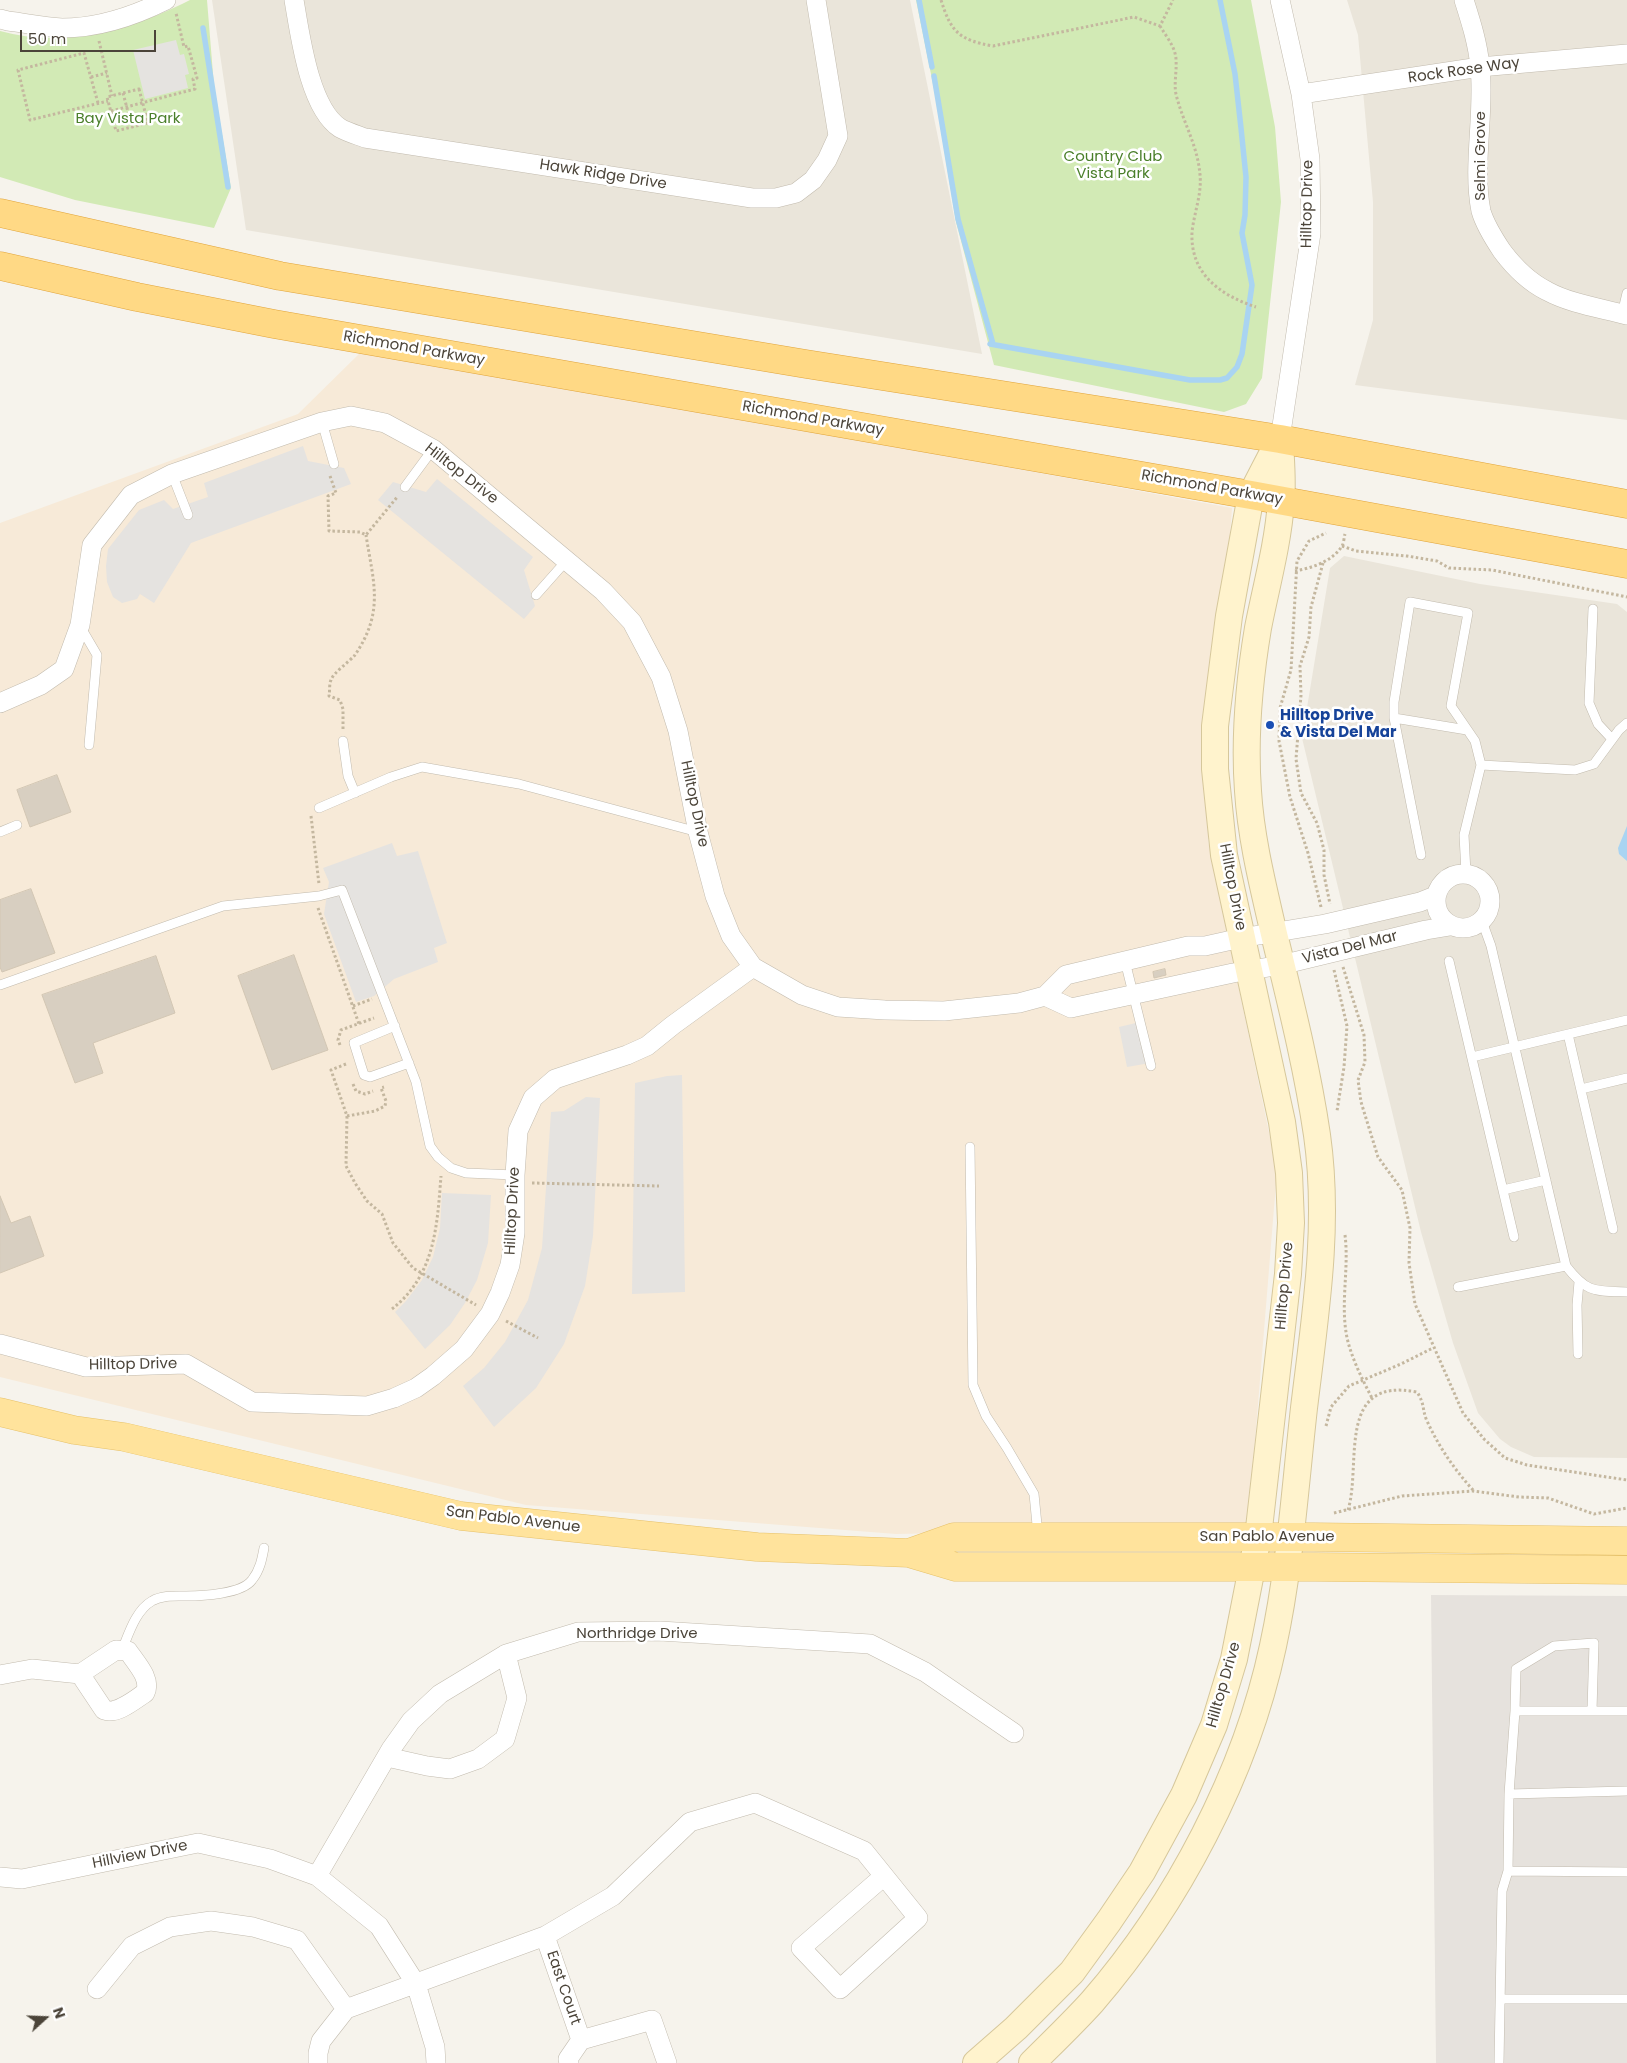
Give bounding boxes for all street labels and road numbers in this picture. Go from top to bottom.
street label: Rock Rose Way [1407,54,1521,88]
street label: Selmi Grove [1472,111,1490,201]
street label: Hawk Ridge Drive [538,156,668,194]
street label: Hilltop Drive [1298,160,1318,248]
street label: Richmond Parkway [342,328,486,370]
street label: Richmond Parkway [741,398,885,440]
street label: Hilltop Drive [421,440,501,508]
street label: Richmond Parkway [1140,467,1284,509]
street label: Hilltop Drive [676,759,712,849]
street label: Hilltop Drive [1215,842,1249,932]
street label: Vista Del Mar [1301,927,1399,969]
street label: Hilltop Drive [502,1166,524,1256]
street label: Hilltop Drive [1272,1241,1298,1331]
street label: Hilltop Drive [89,1355,177,1375]
street label: San Pablo Avenue [445,1503,581,1537]
street label: San Pablo Avenue [1199,1528,1335,1546]
street label: Northridge Drive [576,1625,698,1643]
street label: Hilltop Drive [1203,1640,1245,1730]
street label: Hillview Drive [91,1837,189,1873]
street label: East Court [542,1949,584,2027]

